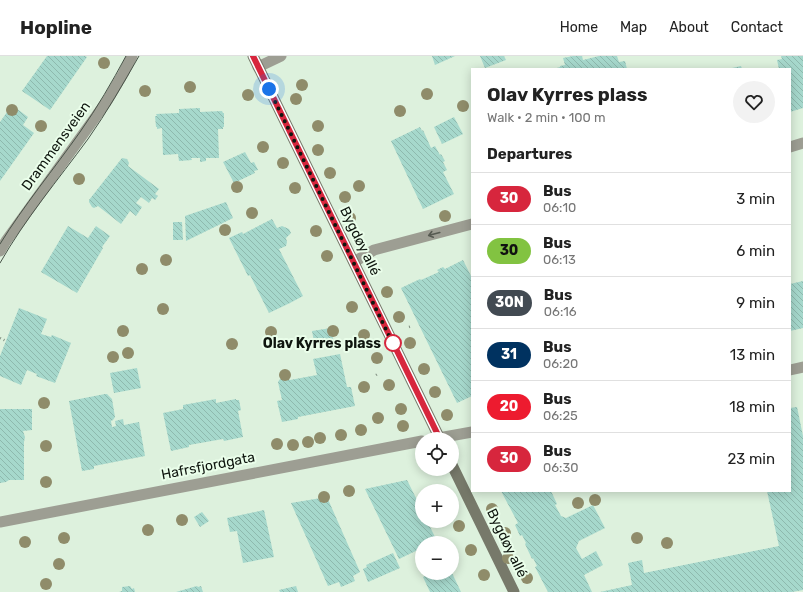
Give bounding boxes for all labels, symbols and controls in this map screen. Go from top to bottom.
text: Hopline [20,16,92,39]
text: Home [560,19,598,36]
text: Map [620,19,647,36]
text: About [669,19,709,36]
text: Contact [731,19,783,36]
your location [259,79,279,99]
button: heart [733,81,775,123]
text: Olav Kyrres plass [487,83,647,106]
street label: Drammensveien [18,98,94,194]
text: Walk · 2 min · 100 m [487,110,606,125]
text: Departures [487,145,572,163]
text: Bus [543,182,571,200]
text: 30 [500,190,518,207]
text: 3 min [736,190,775,208]
text: 06:10 [543,200,576,215]
street label: Bygdøy allé [336,204,384,278]
one-way arrow [428,231,441,238]
text: Bus [543,234,571,252]
text: 30 [500,242,518,259]
text: 6 min [736,242,775,260]
text: 06:13 [543,252,576,267]
text: Bus [544,286,572,304]
text: 30N [495,294,524,311]
text: 9 min [736,294,775,312]
text: 06:16 [544,304,577,319]
marker: Olav Kyrres plass [384,334,402,352]
place label: Olav Kyrres plass [263,335,381,352]
text: Bus [543,338,571,356]
text: 31 [501,346,517,363]
text: 13 min [730,346,775,364]
text: 06:20 [543,356,578,371]
text: Bus [543,390,571,408]
text: 20 [500,398,518,415]
text: 18 min [729,398,775,416]
text: 06:25 [543,408,578,423]
map controls [415,432,459,580]
button: locate [415,432,459,476]
text: Bus [543,442,571,460]
street label: Hafrsfjordgata [160,449,256,483]
text: 30 [500,450,518,467]
text: 23 min [727,450,775,468]
text: 06:30 [543,460,579,475]
button: + [415,484,459,528]
street label: Bygdøy allé [483,506,531,580]
button: − [415,536,459,580]

